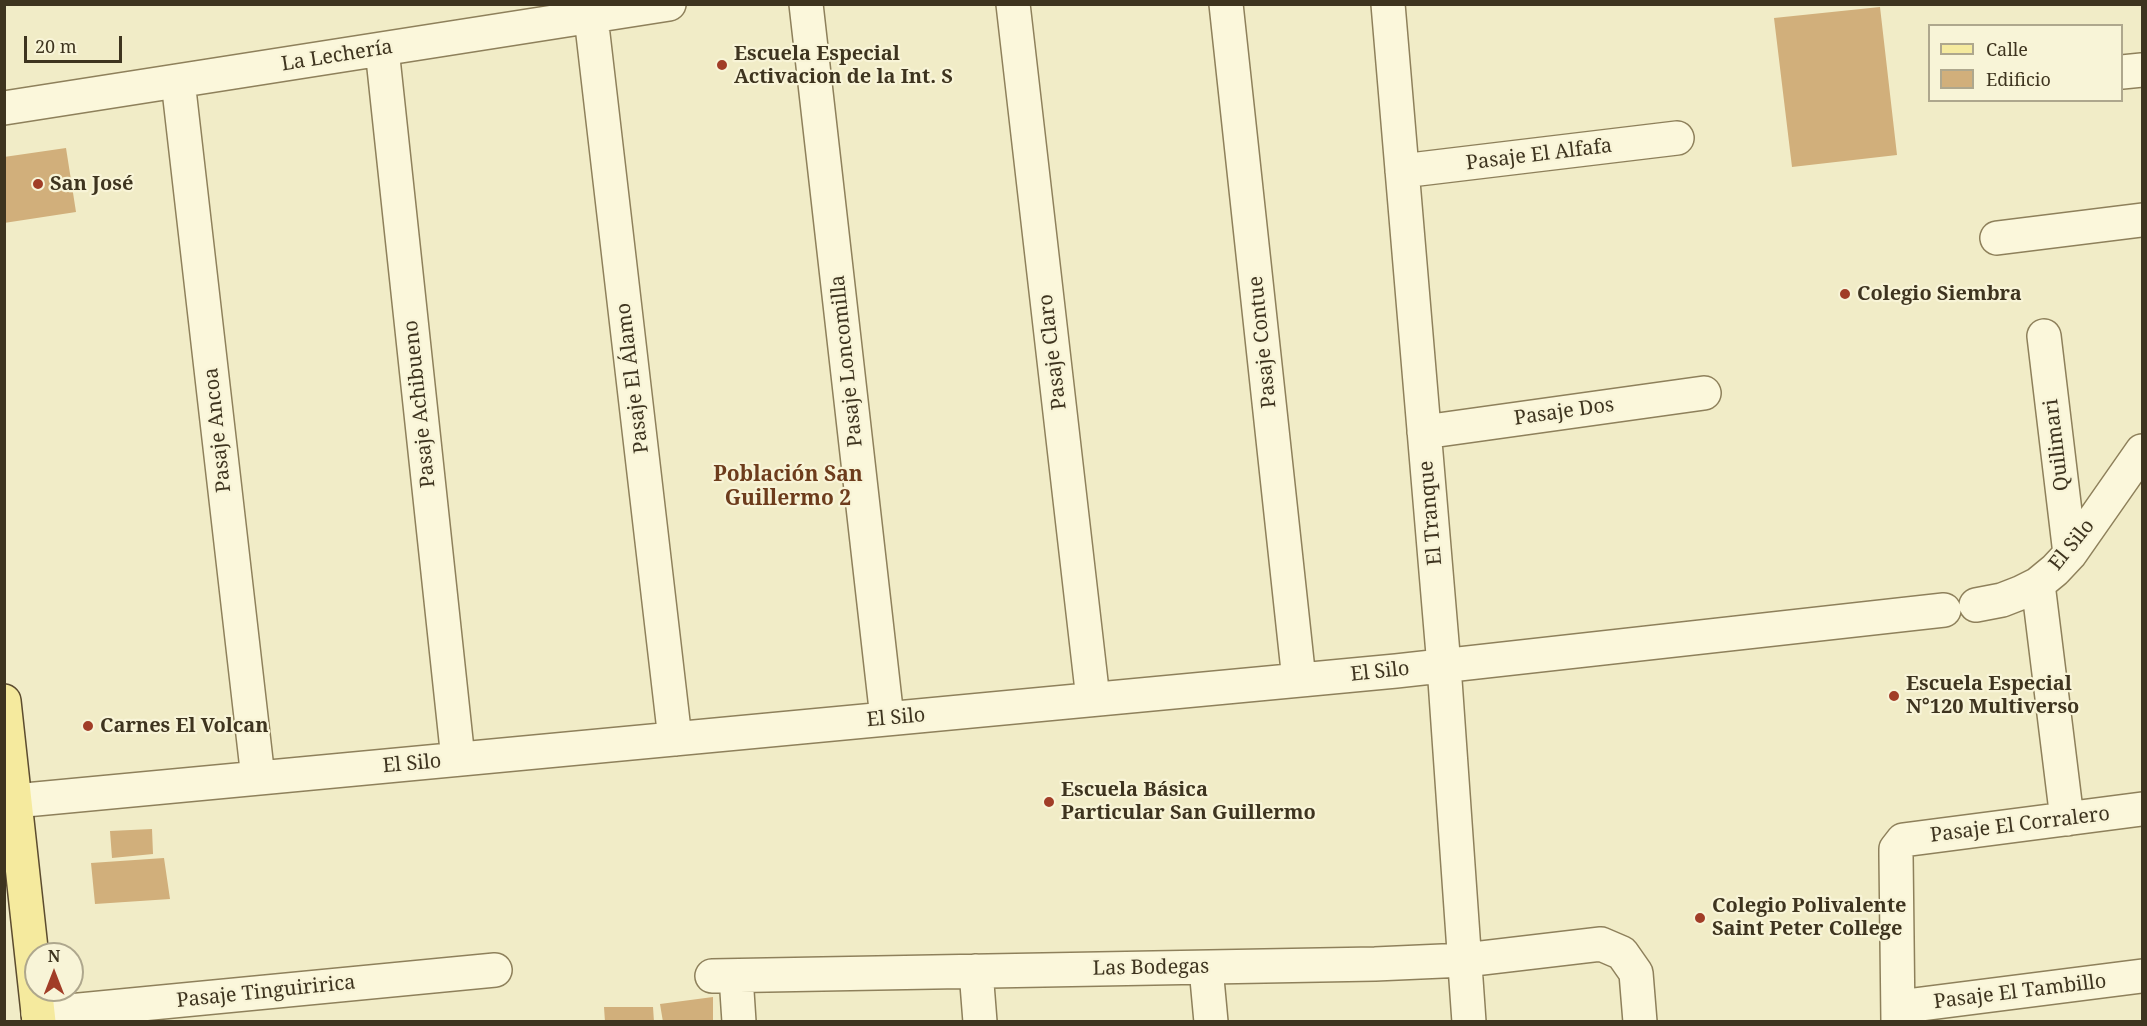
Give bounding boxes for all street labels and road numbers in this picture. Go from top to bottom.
street label: La Lechería [280,35,394,77]
street label: Pasaje El Alfafa [1465,134,1613,176]
street label: Pasaje Loncomilla [826,274,868,448]
street label: Pasaje Contue [1244,275,1282,409]
street label: Pasaje Claro [1034,293,1072,411]
street label: Pasaje El Álamo [612,301,654,455]
street label: Pasaje Achibueno [399,319,441,489]
street label: Pasaje Ancoa [200,367,236,493]
street label: Pasaje Dos [1513,393,1615,431]
street label: Quilimari [2039,398,2075,492]
street label: El Tranque [1414,460,1448,566]
street label: El Silo [2044,515,2100,575]
street label: El Silo [1349,657,1411,687]
street label: El Silo [866,703,926,733]
street label: El Silo [382,749,442,779]
street label: Pasaje El Corralero [1929,802,2111,848]
street label: Las Bodegas [1093,955,1209,981]
street label: Pasaje El Tambillo [1932,969,2108,1015]
street label: Pasaje Tinguiririca [175,971,357,1013]

